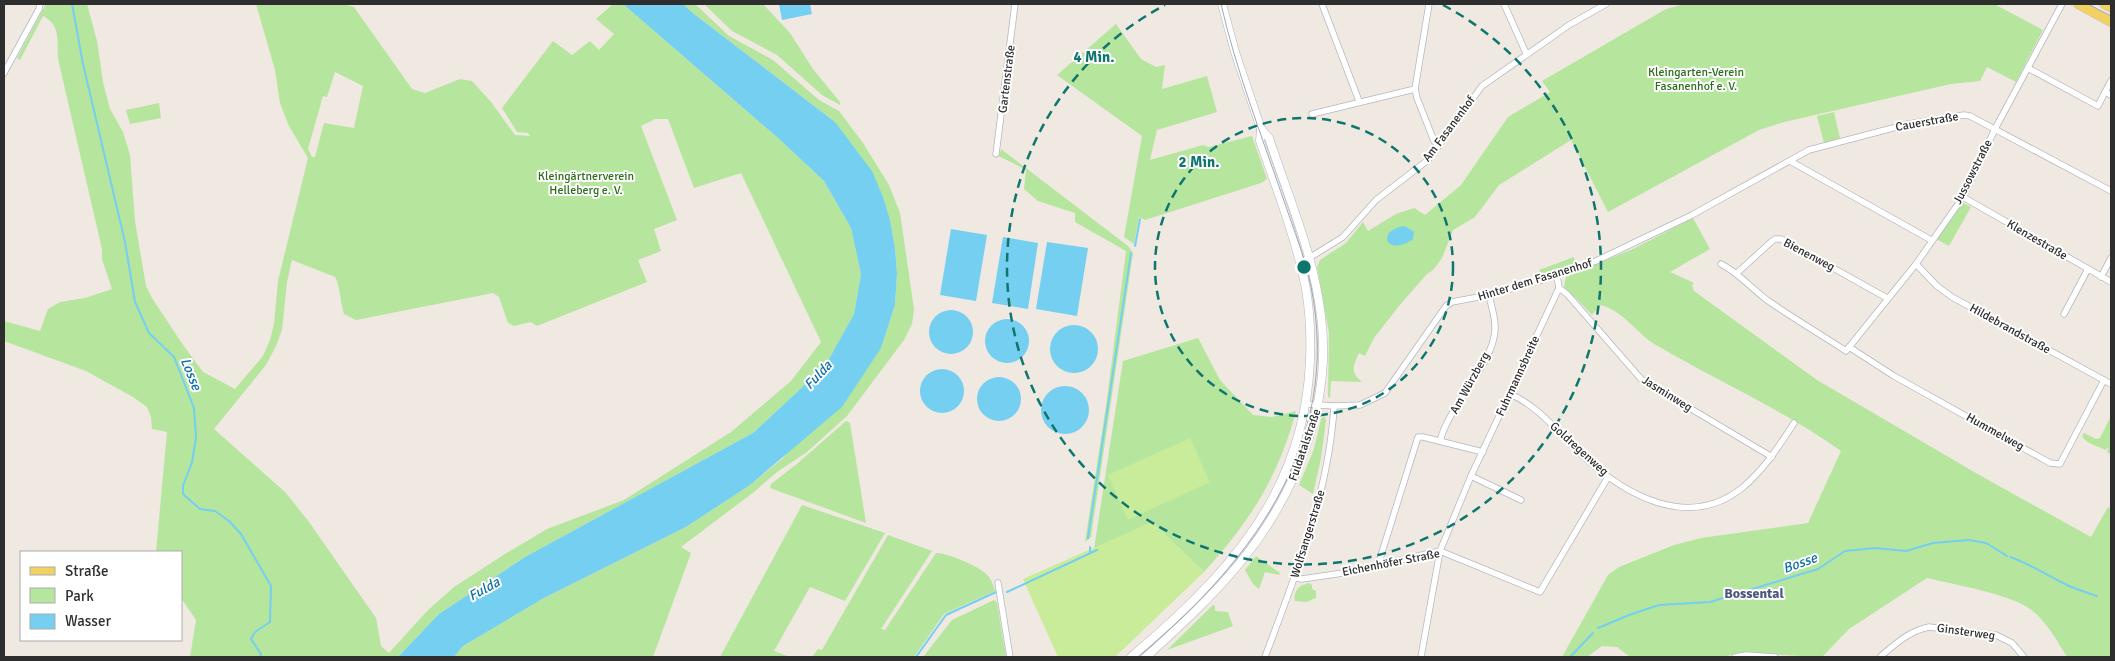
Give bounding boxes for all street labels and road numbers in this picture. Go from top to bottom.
street label: Gartenstraße [995,44,1019,114]
street label: Am Fasanenhof [1419,92,1479,165]
street label: Cauerstraße [1894,109,1960,135]
street label: Jussowstraße [1950,137,1996,207]
street label: Klenzestraße [2004,217,2070,263]
street label: Bienenweg [1781,235,1837,275]
street label: Hinter dem Fasanenhof [1476,255,1595,305]
street label: Hildebrandstraße [1967,301,2053,357]
street label: Fuhrmannsbreite [1493,333,1543,419]
street label: Am Würzberg [1447,349,1493,417]
street label: Jasminweg [1639,373,1695,415]
street label: Fuldatalstraße [1286,407,1324,483]
street label: Hummelweg [1963,410,2027,454]
street label: Goldregenweg [1547,419,1611,479]
street label: Wolfsangerstraße [1287,488,1329,580]
street label: Eichenhöfer Straße [1341,546,1441,580]
street label: Ginsterweg [1936,621,1996,643]

